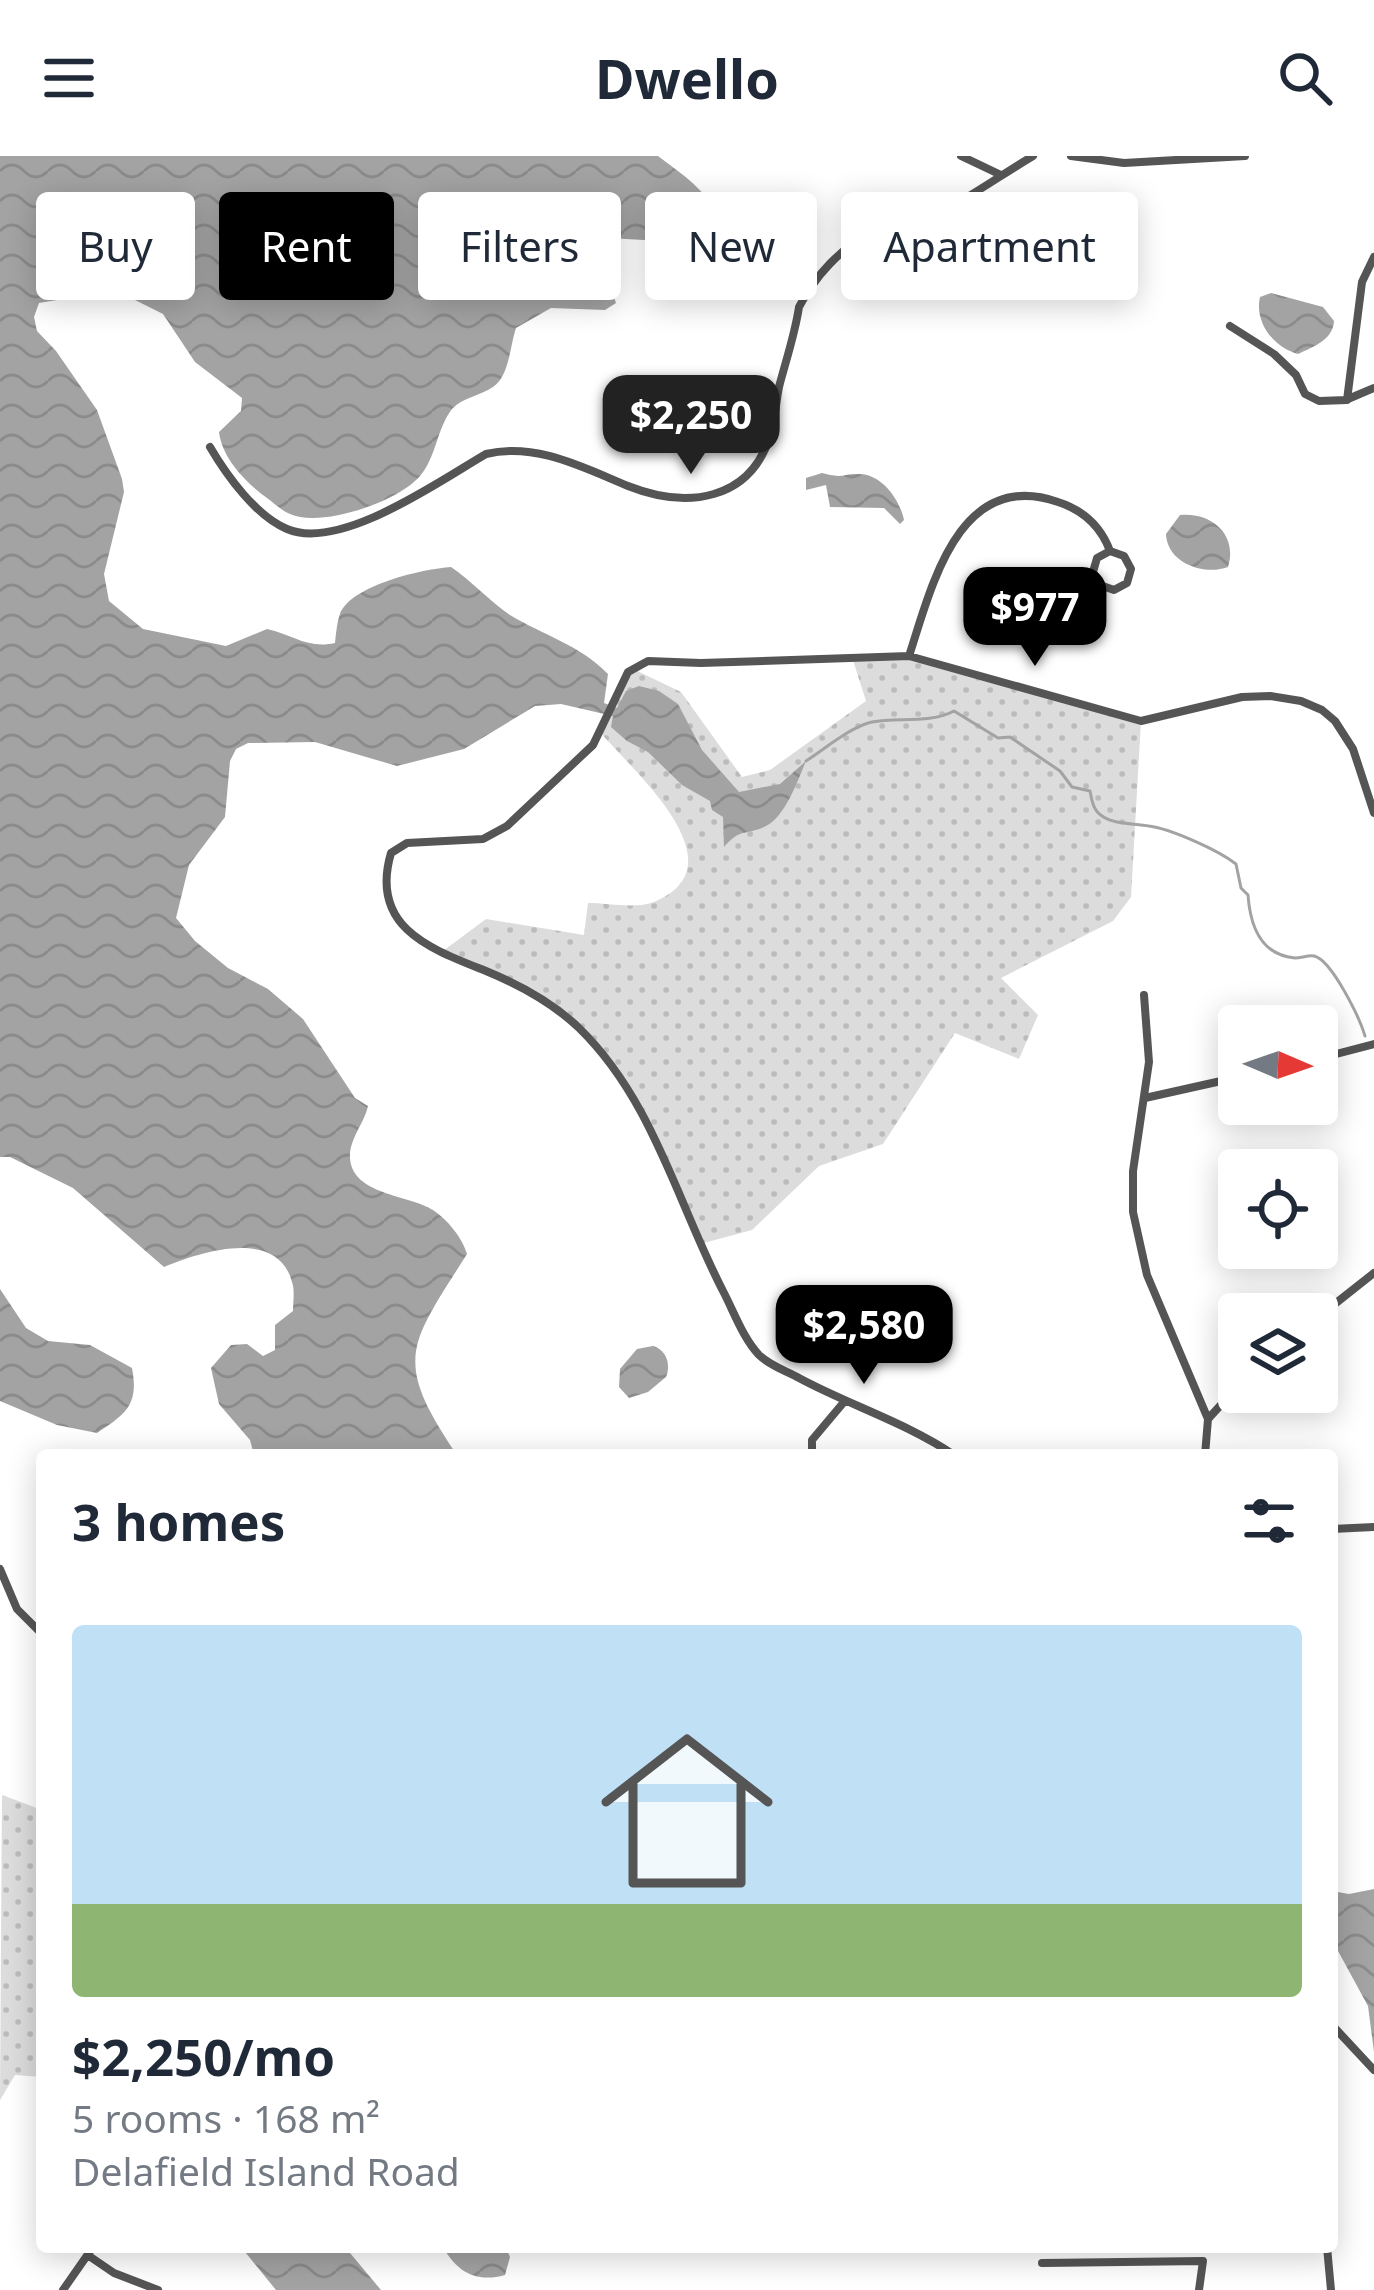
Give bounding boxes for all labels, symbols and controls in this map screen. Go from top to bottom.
text: Dwello [595,41,779,115]
icon: menu [36,45,102,111]
icon: search [1272,45,1338,111]
chip: Buy [36,192,195,300]
chip: Rent [219,192,394,300]
chip: Filters [418,192,621,300]
chip: New [645,192,817,300]
chip: Apartment [841,192,1138,300]
pin: $2,250 [593,375,789,477]
text: $2,250 [630,387,752,440]
pin: $977 [964,567,1106,669]
text: $977 [990,579,1080,632]
north arrow [1218,1005,1338,1125]
map controls [1218,1005,1338,1413]
button: locate [1218,1149,1338,1269]
pin: $2,580 [766,1285,962,1387]
button: layers [1218,1293,1338,1413]
text: $2,580 [803,1297,925,1350]
text: 3 homes [72,1486,285,1556]
icon: filters [1236,1488,1302,1554]
icon: home [579,1703,795,1919]
text: $2,250/mo [72,2021,335,2091]
text: 5 rooms · 168 m² [72,2091,380,2144]
text: Delafield Island Road [72,2144,460,2197]

